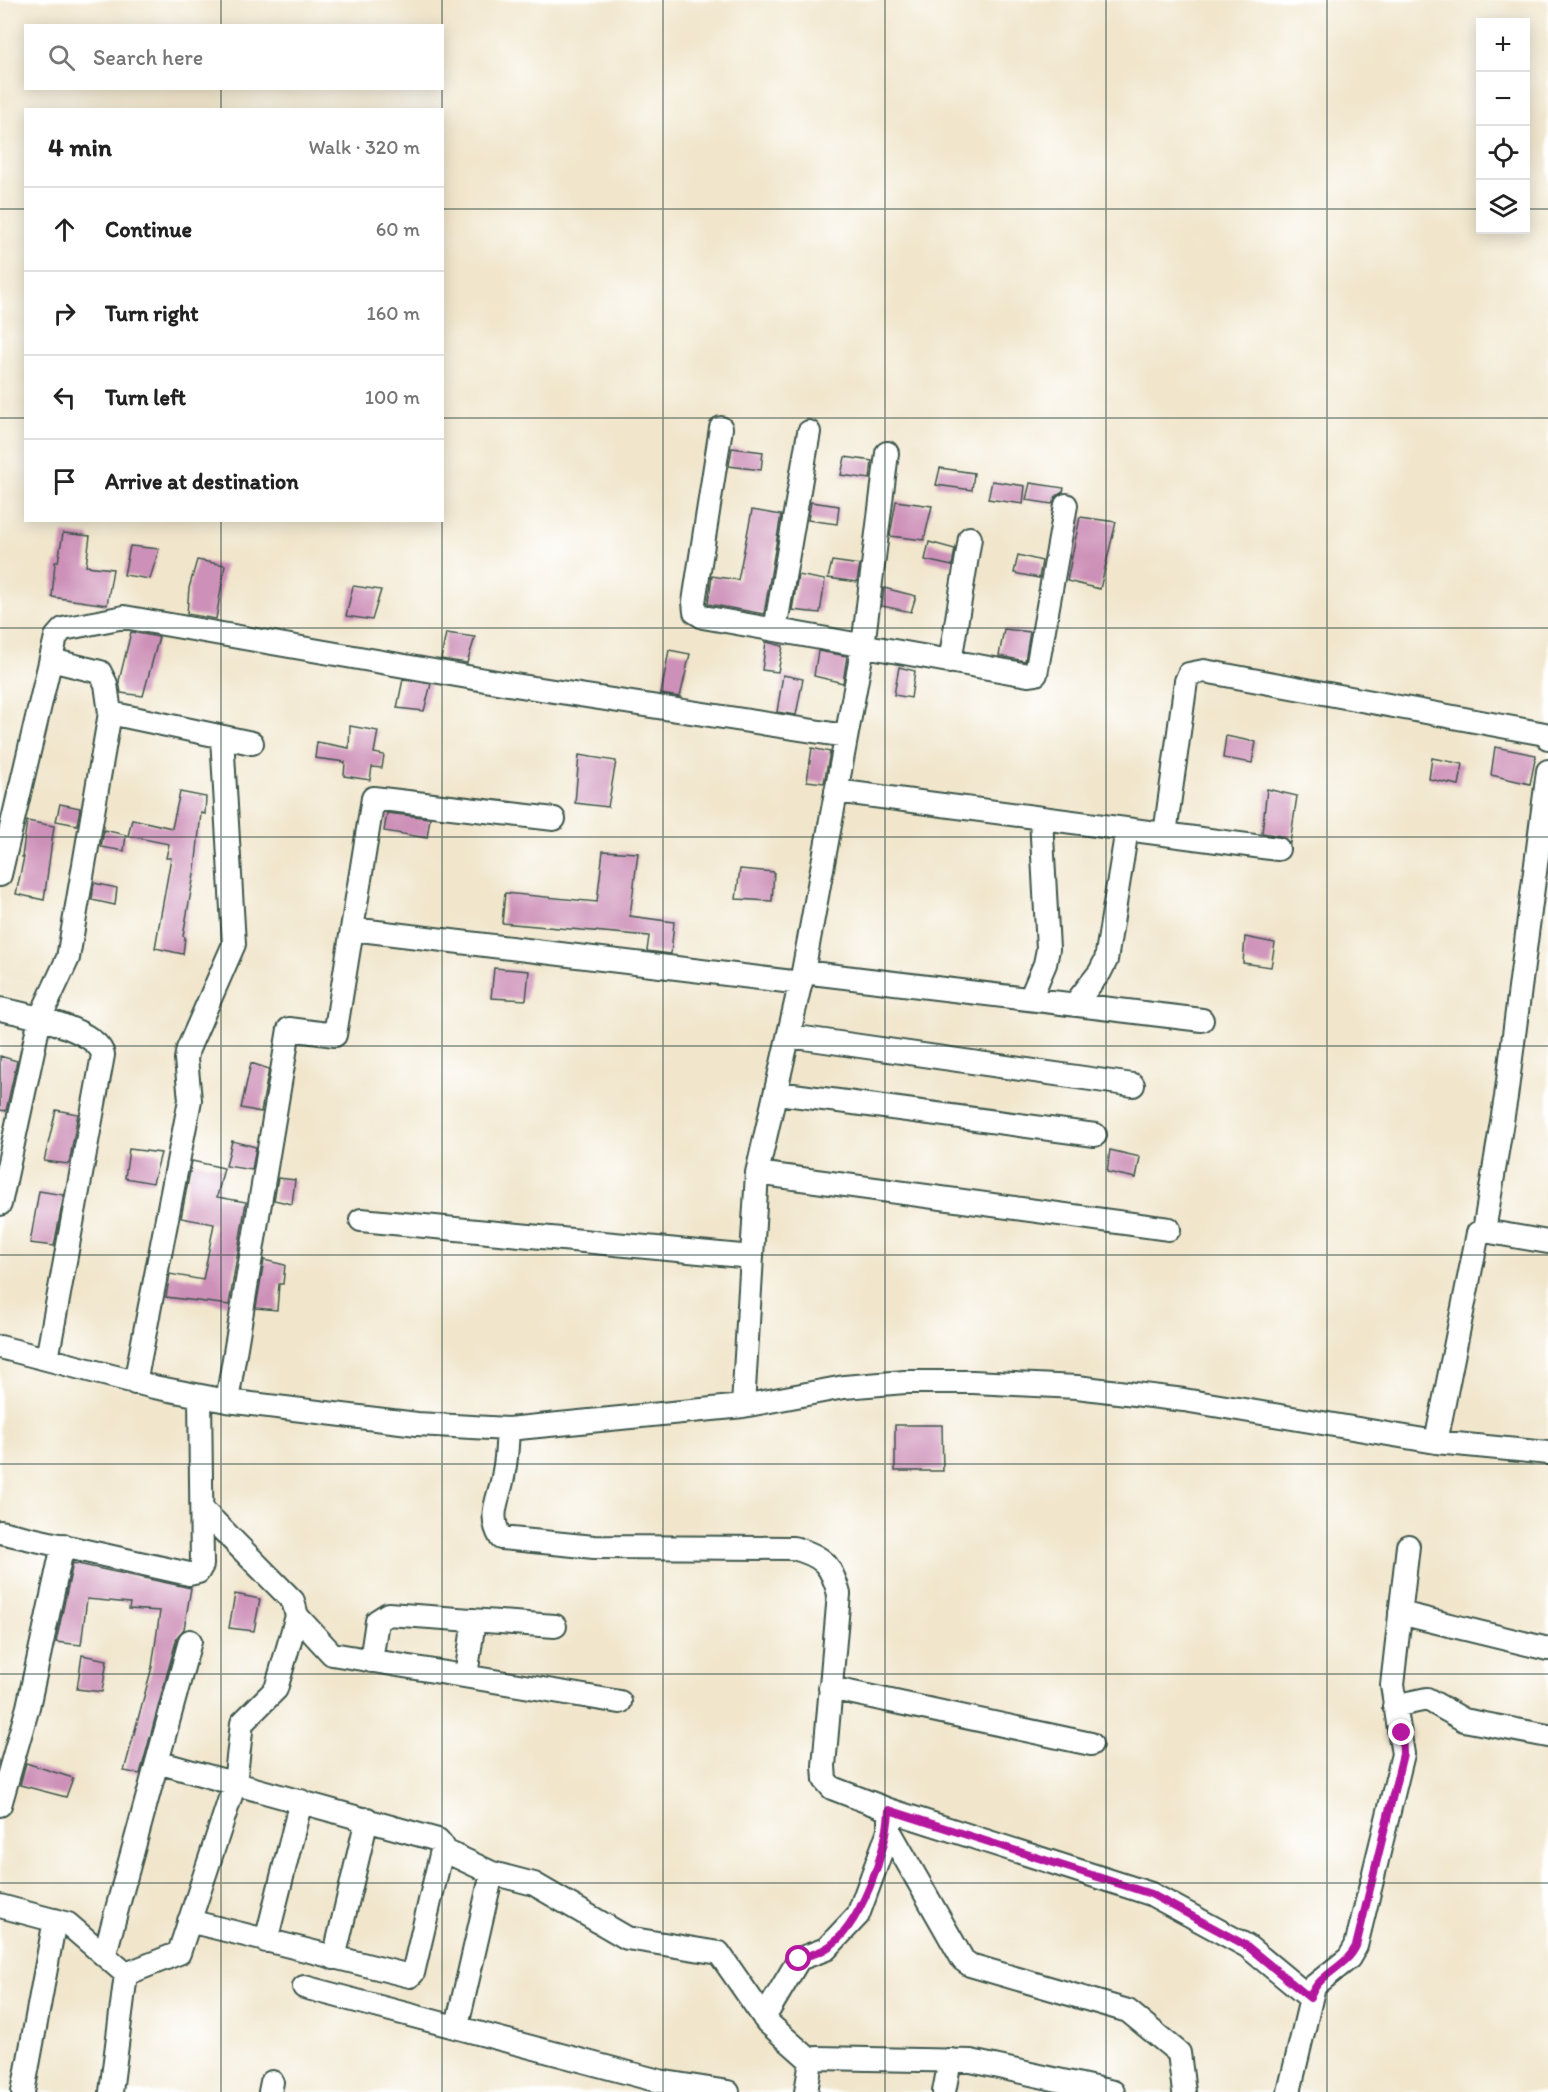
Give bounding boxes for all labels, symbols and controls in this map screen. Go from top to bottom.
map controls [1476,18,1530,234]
button: + [1476,18,1530,72]
search box [24,24,444,90]
icon: search [45,41,78,74]
text: Search here [93,44,203,71]
button: − [1476,72,1530,126]
button: locate [1476,126,1530,180]
text: 4 min [48,131,112,163]
text: Walk · 320 m [308,135,420,159]
button: layers [1476,180,1530,234]
icon: ahead [48,213,81,246]
text: Continue [105,216,192,243]
text: 60 m [376,217,420,241]
icon: right [48,297,81,330]
text: Turn right [105,300,199,327]
text: 160 m [367,301,420,325]
icon: left [48,381,81,414]
text: Turn left [105,384,186,411]
text: 100 m [365,385,420,409]
icon: arrive [48,465,81,498]
text: Arrive at destination [105,468,299,495]
route end [1388,1719,1414,1745]
route start [785,1945,811,1971]

